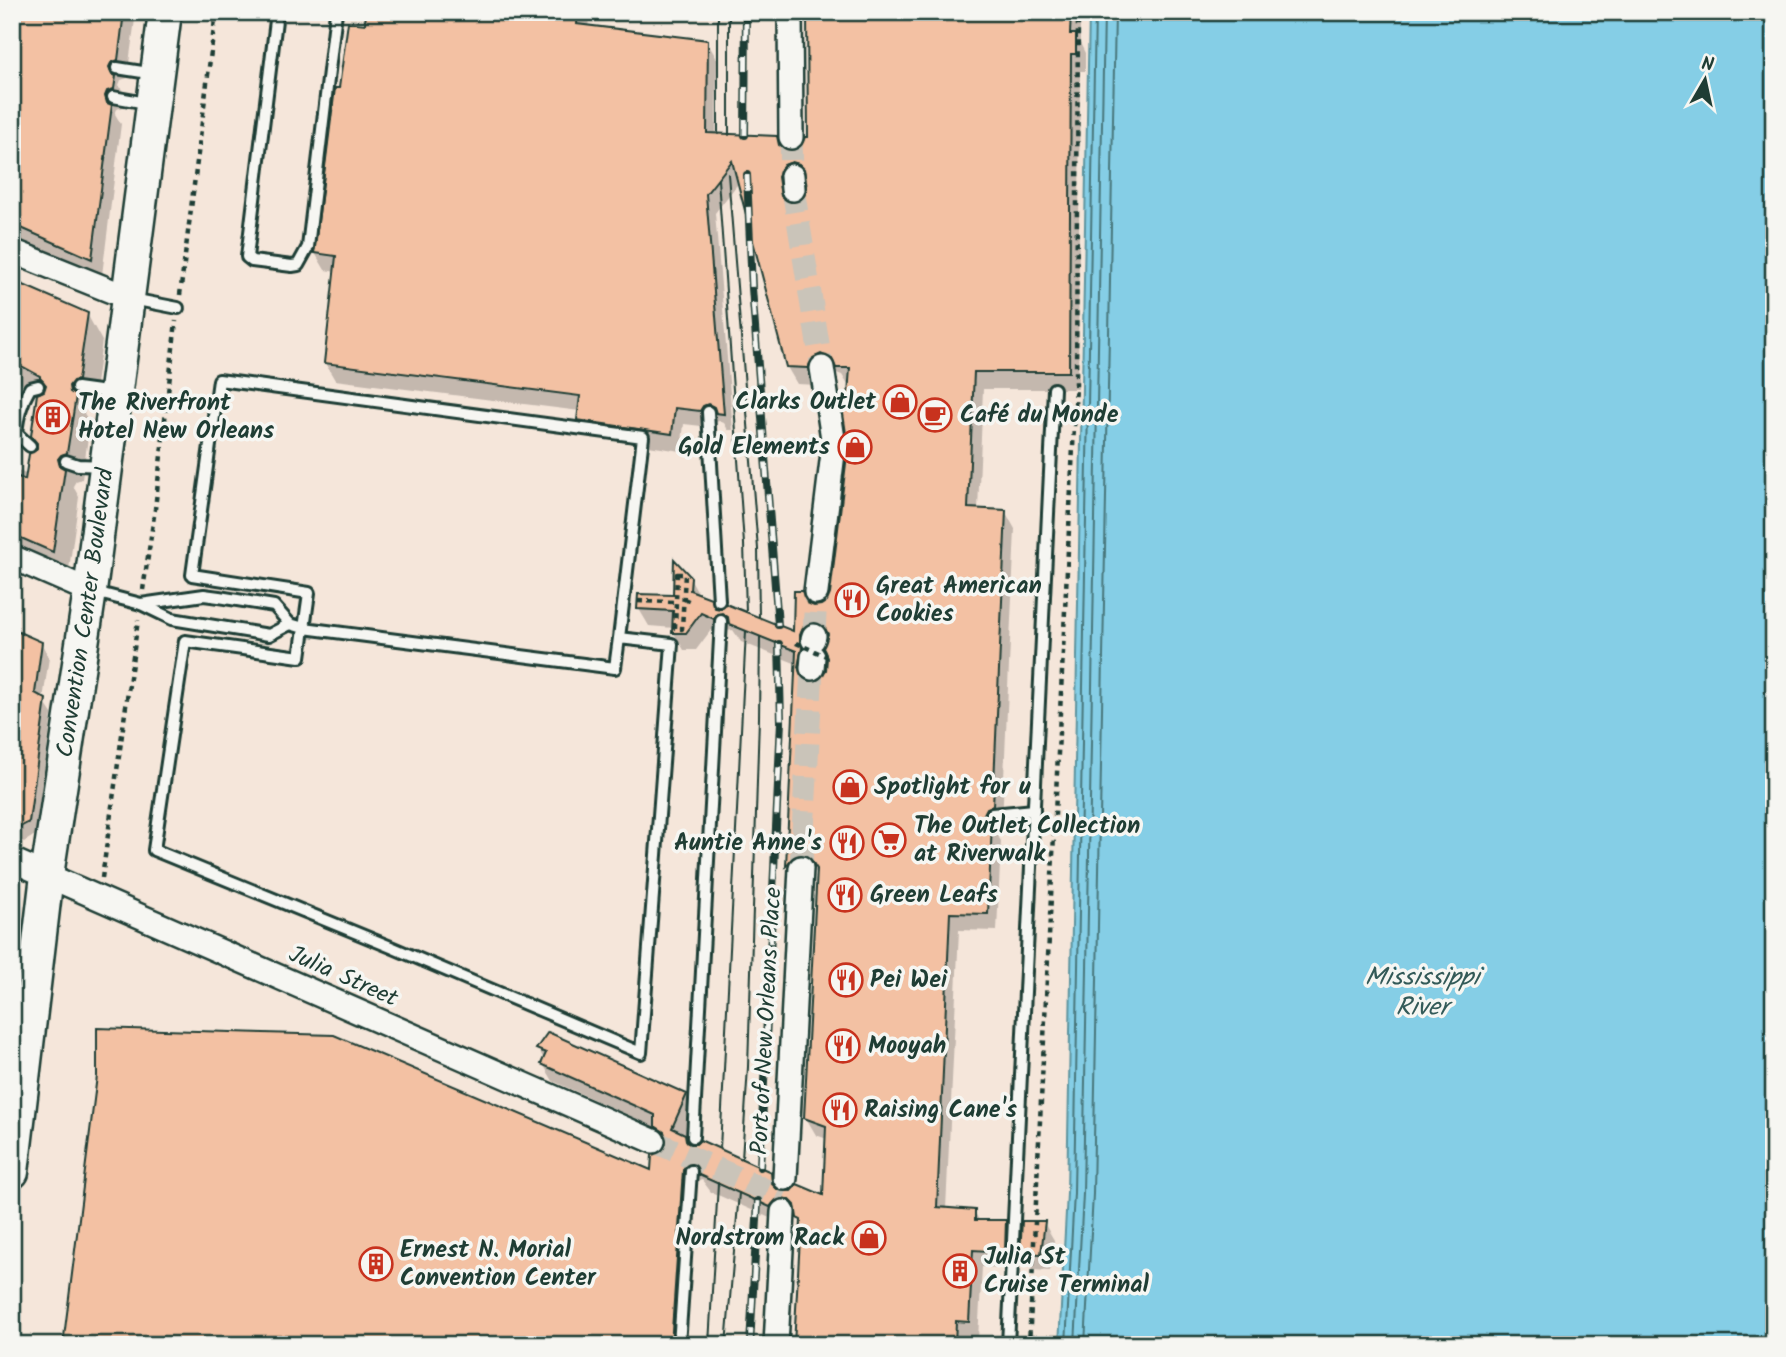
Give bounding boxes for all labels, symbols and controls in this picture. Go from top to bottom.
north arrow [1670,46,1740,116]
text: N [1699,49,1716,81]
place label: Clarks Outlet [735,383,877,422]
shop icon: Clarks Outlet [881,383,919,421]
place label: The Riverfront Hotel New Orleans [78,384,274,451]
cafe icon: Café du Monde [916,396,954,434]
place label: Café du Monde [960,396,1119,435]
building icon: The Riverfront Hotel New Orleans [34,398,72,436]
place label: Gold Elements [678,428,830,467]
shop icon: Gold Elements [836,428,874,466]
street label: Convention Center Boulevard [46,465,125,760]
place label: Great American Cookies [876,567,1042,634]
restaurant icon: Great American Cookies [833,581,871,619]
shop icon: Spotlight for u [831,768,869,806]
place label: Spotlight for u [874,768,1031,807]
place label: The Outlet Collection at Riverwalk [914,807,1140,874]
supermarket icon: The Outlet Collection at Riverwalk [870,821,908,859]
place label: Auntie Anne's [674,824,822,863]
restaurant icon: Auntie Anne's [828,824,866,862]
restaurant icon: Green Leafs [826,876,864,914]
place label: Green Leafs [870,876,998,915]
street label: Port of New Orleans Place [741,886,793,1156]
street label: Julia Street [282,936,405,1019]
water label: Mississippi River [1365,957,1485,1029]
restaurant icon: Pei Wei [827,961,865,999]
place label: Pei Wei [870,961,948,1000]
restaurant icon: Mooyah [824,1027,862,1065]
place label: Mooyah [868,1027,946,1066]
restaurant icon: Raising Cane's [821,1091,859,1129]
place label: Raising Cane's [864,1091,1017,1130]
place label: Nordstrom Rack [675,1219,845,1258]
shop icon: Nordstrom Rack [850,1219,888,1257]
place label: Ernest N. Morial Convention Center [400,1231,597,1298]
place label: Julia St Cruise Terminal [984,1238,1149,1305]
building icon: Ernest N. Morial Convention Center [357,1245,395,1283]
building icon: Julia St Cruise Terminal [941,1252,979,1290]

